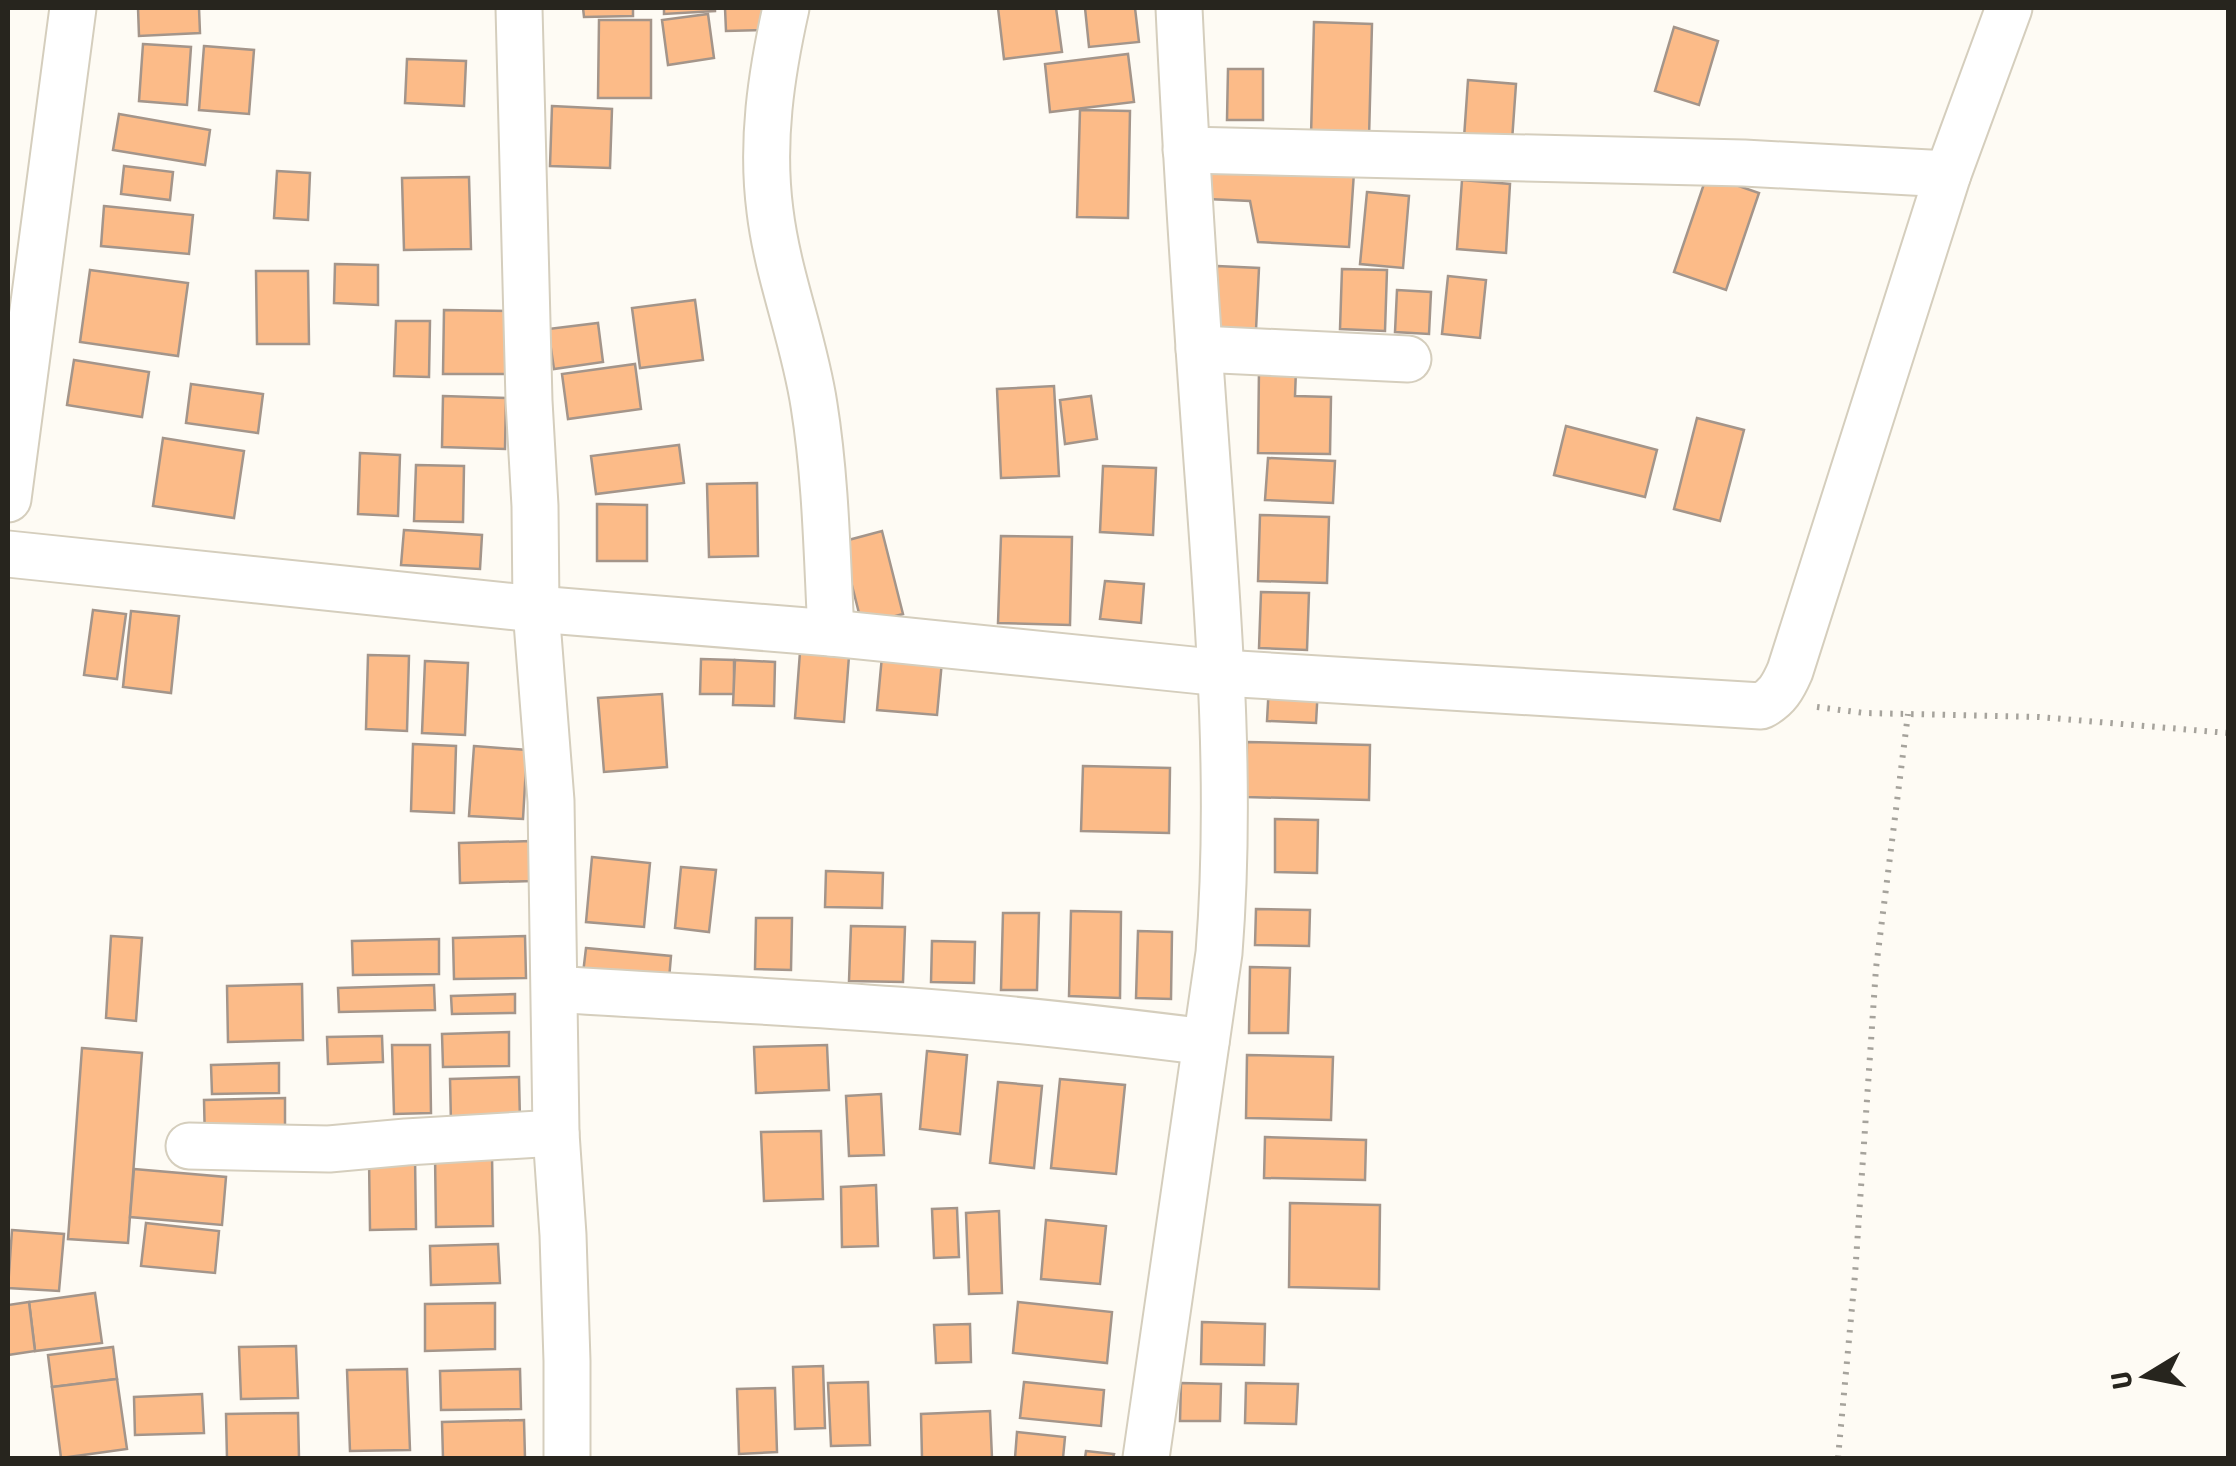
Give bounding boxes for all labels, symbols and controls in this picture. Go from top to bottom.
north arrow [2096,1326,2196,1426]
text: U [2104,1369,2139,1391]

